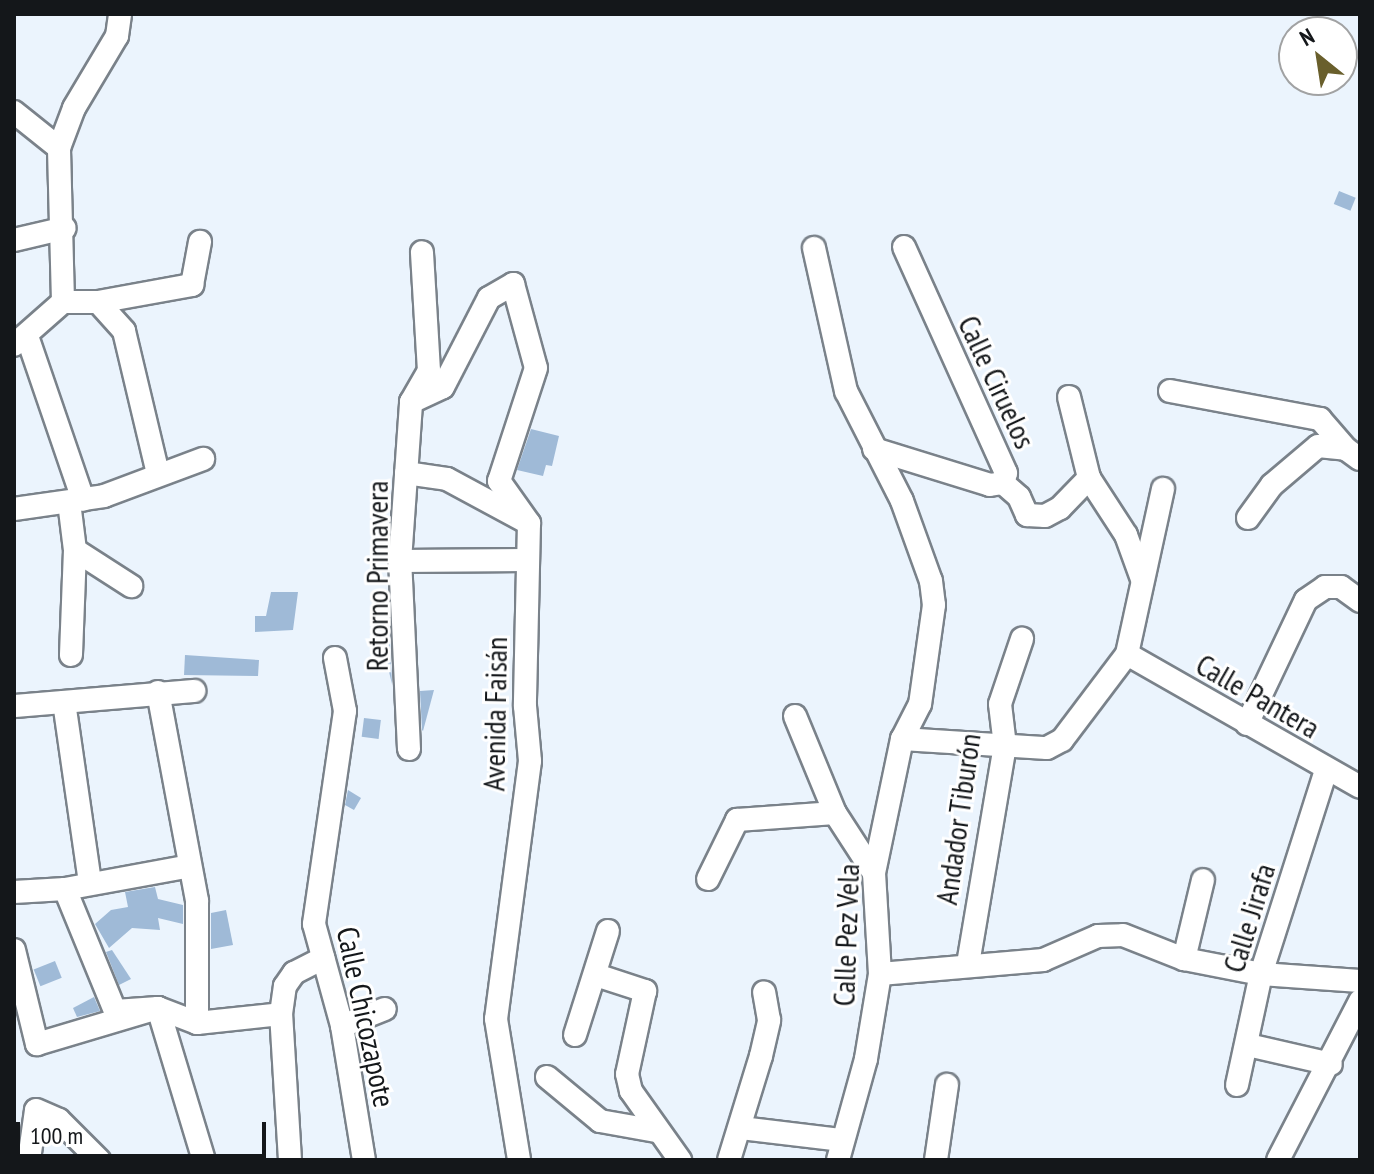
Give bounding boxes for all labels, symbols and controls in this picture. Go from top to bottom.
north arrow [1278,16,1358,96]
text: N [1295,22,1319,52]
street label: Calle Ciruelos [951,310,1043,454]
street label: Retorno Primavera [359,481,395,671]
street label: Avenida Faisán [476,636,514,792]
street label: Calle Pantera [1190,646,1326,746]
street label: Andador Tiburón [928,731,988,907]
street label: Calle Jirafa [1215,859,1283,977]
street label: Calle Pez Vela [826,862,866,1008]
street label: Calle Chicozapote [329,924,403,1110]
scale bar [20,1106,270,1156]
text: 100 m [30,1120,83,1151]

